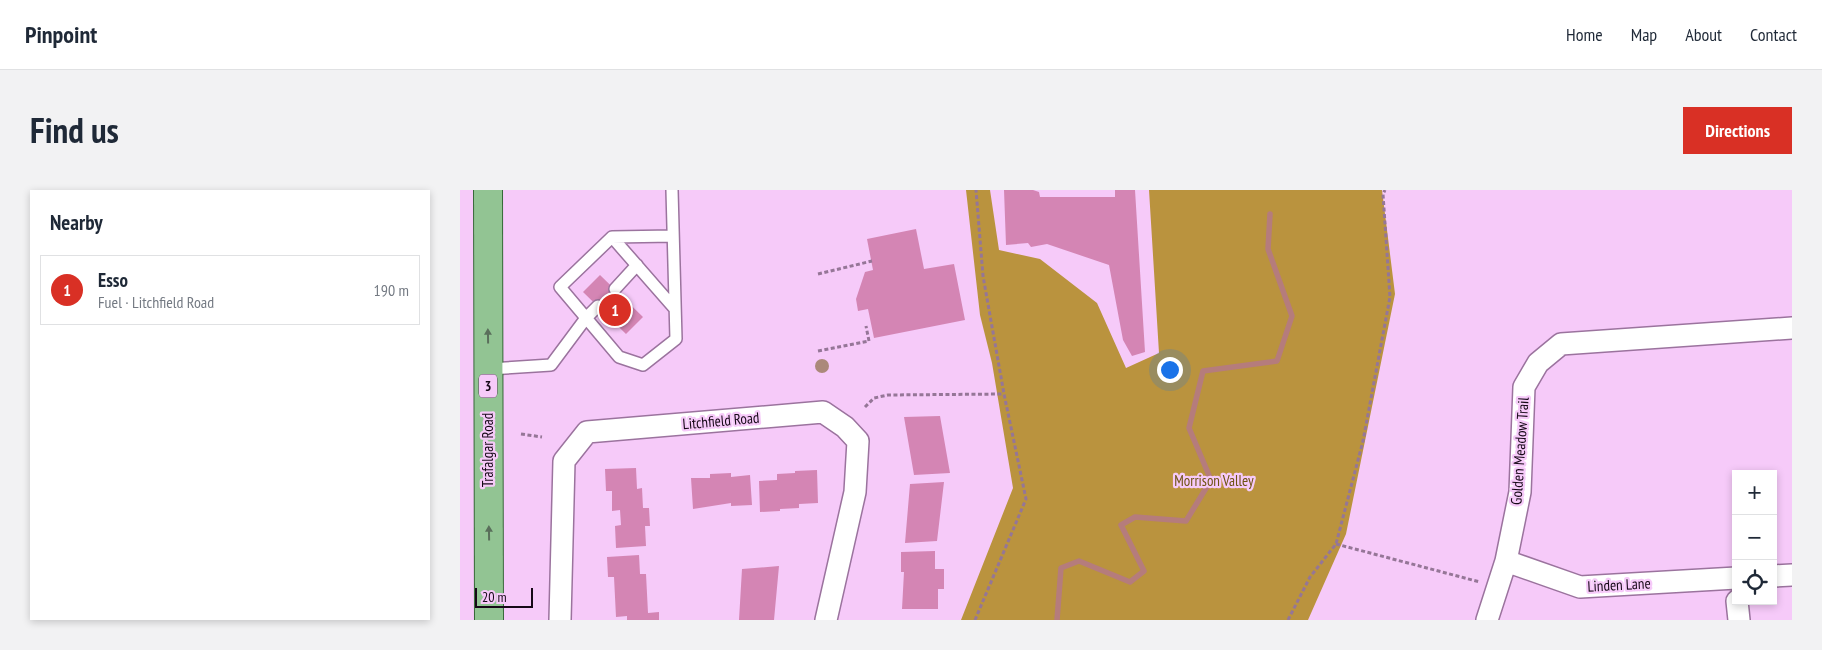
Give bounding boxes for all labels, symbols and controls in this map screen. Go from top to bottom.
text: Pinpoint [25,19,97,50]
text: Home [1566,23,1603,46]
text: Map [1631,23,1657,46]
text: About [1685,23,1722,46]
text: Contact [1750,23,1797,46]
text: Find us [30,107,119,153]
button: Directions [1683,107,1792,154]
text: Nearby [50,209,103,236]
text: Esso [98,268,128,292]
text: 1 [63,280,71,300]
text: 190 m [374,280,409,300]
pin: 1 [599,291,631,329]
text: Fuel · Litchfield Road [98,292,214,312]
one-way arrow [484,328,492,344]
your location [1157,357,1183,383]
road number: 3 [479,375,497,398]
street label: Golden Meadow Trail [1506,396,1533,506]
street label: Litchfield Road [682,408,760,433]
street label: Trafalgar Road [478,413,497,487]
map controls [1732,470,1777,605]
button: + [1732,470,1777,515]
park label: Morrison Valley [1174,471,1254,490]
button: − [1732,515,1777,560]
one-way arrow [484,525,492,541]
button: locate [1732,560,1777,605]
street label: Linden Lane [1587,573,1651,596]
scale bar [475,585,532,608]
text: 20 m [482,588,507,606]

